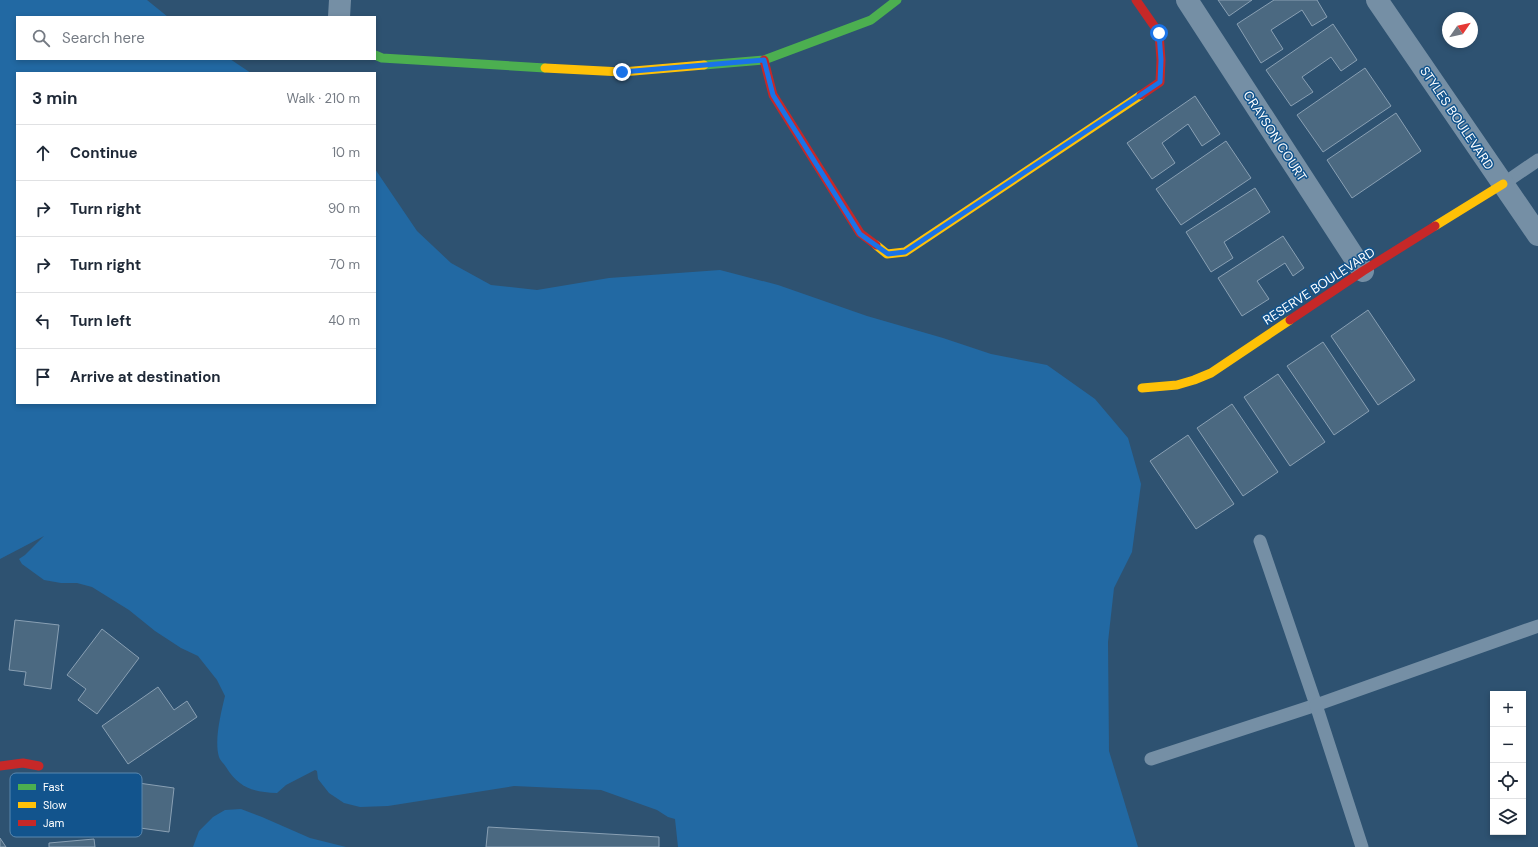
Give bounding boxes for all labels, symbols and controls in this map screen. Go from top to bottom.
north arrow [1442,12,1478,48]
search box [16,16,376,60]
route start [1150,24,1168,42]
icon: search [30,27,52,49]
text: Search here [62,28,145,48]
route end [613,63,631,81]
street label: STYLES BOULEVARD [1416,63,1498,173]
text: 3 min [32,87,77,109]
street label: CRAYSON COURT [1239,87,1311,185]
text: Walk · 210 m [287,90,360,107]
icon: ahead [32,142,54,164]
text: Continue [70,143,138,163]
text: 10 m [332,144,360,161]
icon: right [32,198,54,220]
text: Turn right [70,199,141,219]
text: 90 m [328,200,360,217]
street label: RESERVE BOULEVARD [1260,243,1378,329]
icon: right [32,254,54,276]
text: Turn right [70,255,141,275]
text: 70 m [329,256,360,273]
icon: left [32,310,54,332]
text: Turn left [70,311,131,331]
text: 40 m [328,312,360,329]
icon: arrive [32,366,54,388]
text: Arrive at destination [70,367,221,387]
map controls [1490,691,1526,835]
button: + [1490,691,1526,727]
button: − [1490,727,1526,763]
button: locate [1490,763,1526,799]
legend [10,773,142,837]
text: Fast [43,780,64,794]
text: Slow [43,798,67,812]
button: layers [1490,799,1526,835]
text: Jam [43,816,64,830]

